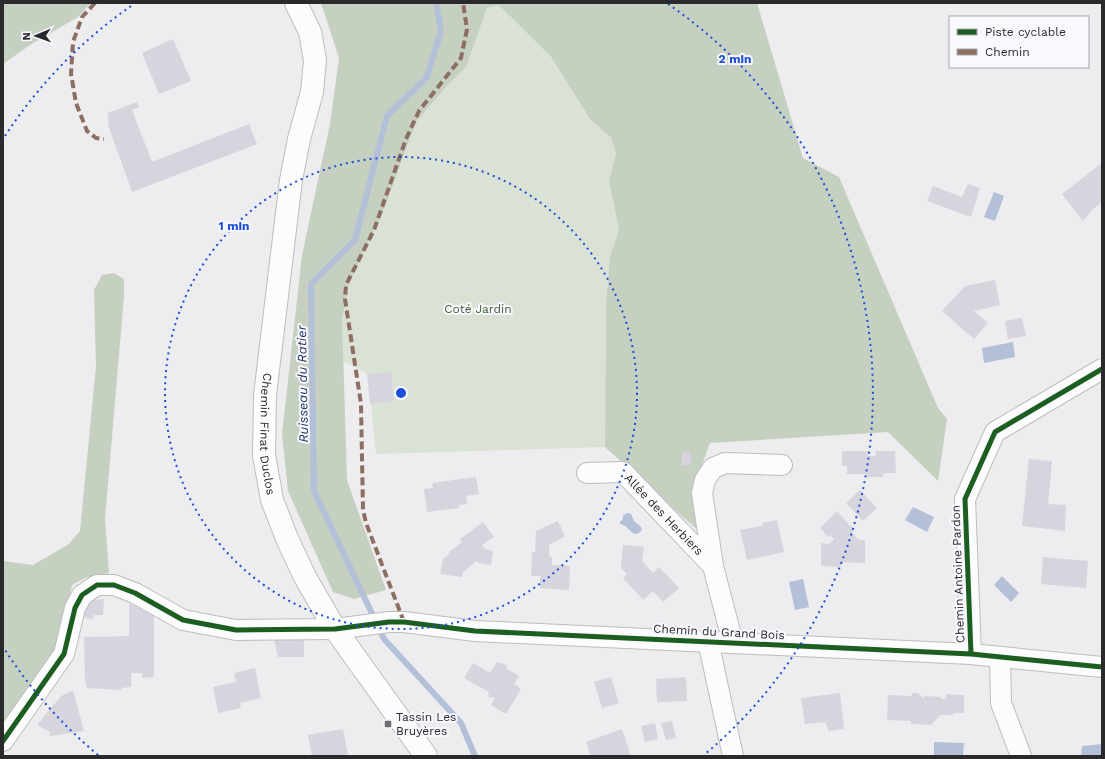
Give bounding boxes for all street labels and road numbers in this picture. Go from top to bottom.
street label: Chemin Finat Duclos [257,372,278,496]
street label: Allée des Herbiers [622,471,706,558]
street label: Chemin Antoine Pardon [949,505,967,643]
street label: Chemin du Grand Bois [653,622,785,642]

